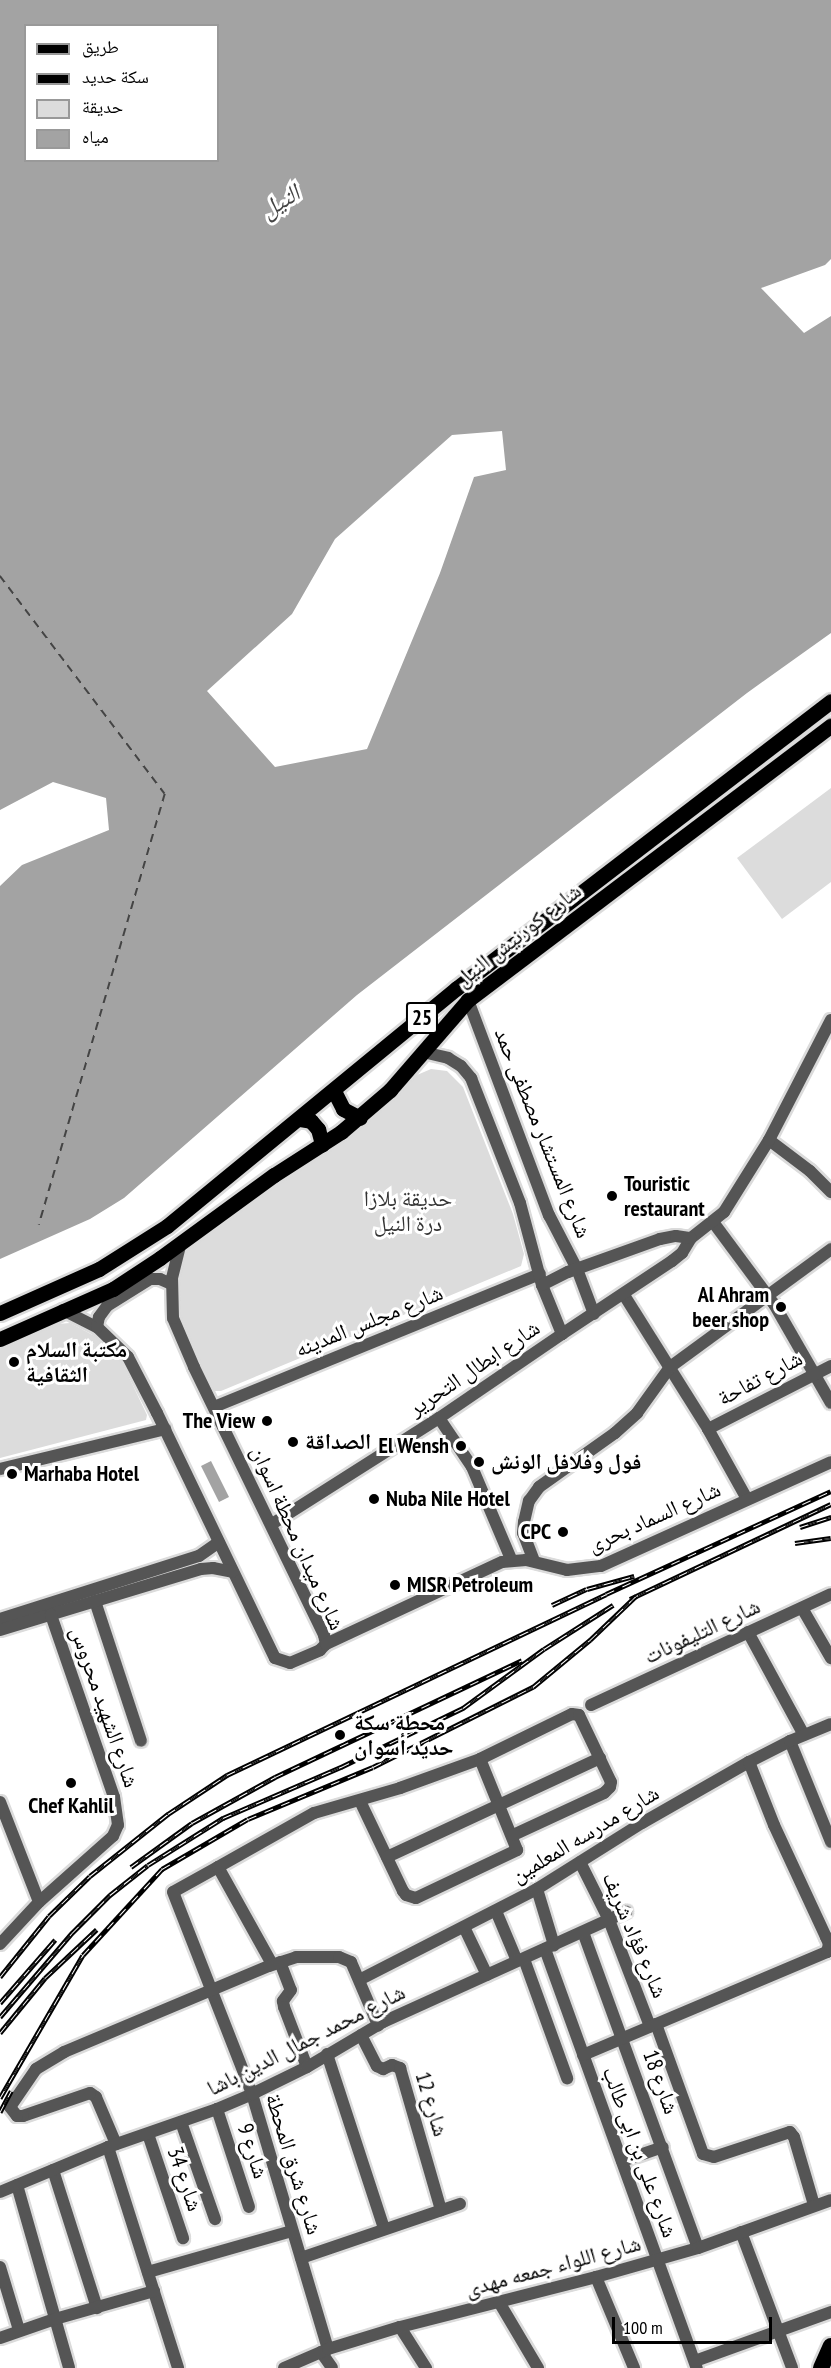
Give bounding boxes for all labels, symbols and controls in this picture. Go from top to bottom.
legend [24,24,219,162]
text: طريق [82,35,119,58]
text: سكة حديد [82,65,149,88]
text: حديقة [82,95,123,118]
text: مياه [82,125,109,148]
water label: النيل [255,178,305,224]
street label: شارع كورنيش النيل [450,878,586,992]
road number: 25 [406,1000,438,1036]
street label: شارع المستشار مصطفى حمد [489,1024,597,1242]
place label: Touristic restaurant [624,1170,705,1222]
park label: حديقة بلازا درة النيل [364,1185,452,1236]
marker: Touristic restaurant [605,1189,619,1203]
street label: شارع مجلس المدينه [291,1279,447,1363]
place label: Al Ahram beer shop [692,1281,769,1332]
marker: Al Ahram beer shop [774,1300,788,1314]
street label: شارع ابطال التحرير [403,1314,545,1422]
place label: مكتبة السلام الثقافية [26,1336,127,1388]
street label: شارع تفاحة [713,1345,807,1411]
marker: مكتبة السلام الثقافية [7,1355,21,1369]
place label: The View [182,1408,255,1434]
marker: The View [260,1414,274,1428]
place label: الصداقة [305,1429,371,1455]
place label: El Wensh [378,1433,449,1459]
marker: الصداقة [286,1435,300,1449]
marker: El Wensh [454,1439,468,1453]
street label: شارع ميدان محطة اسوان [245,1442,351,1634]
place label: فول وفلافل الونش [491,1449,641,1475]
marker: فول وفلافل الونش [472,1455,486,1469]
place label: Marhaba Hotel [24,1461,139,1487]
marker: Marhaba Hotel [5,1467,19,1481]
street label: شارع السماد بحرى [584,1476,724,1558]
place label: Nuba Nile Hotel [386,1486,510,1512]
marker: Nuba Nile Hotel [367,1492,381,1506]
place label: CPC [521,1519,551,1545]
marker: CPC [556,1525,570,1539]
place label: MISR Petroleum [407,1572,533,1598]
marker: MISR Petroleum [388,1578,402,1592]
street label: شارع التليفونات [640,1593,764,1669]
street label: شارع الشهيد محروس [65,1623,145,1791]
place label: محطة سكة حديد أسوان [354,1709,454,1760]
marker: محطة سكة حديد أسوان [331,1726,349,1744]
marker: Chef Kahlil [64,1776,78,1790]
street label: شارع مدرسه المعلمين [506,1779,664,1889]
place label: Chef Kahlil [28,1793,114,1819]
street label: شارع فؤاد شريف [597,1868,673,2002]
street label: شارع محمد جمال الدين باشا [203,1979,409,2101]
street label: شارع 18 [637,2046,685,2118]
street label: شارع على بن ابى طالب [597,2063,683,2241]
street label: شارع 12 [410,2068,454,2140]
street label: شارع شرق المحطة [260,2090,328,2238]
street label: شارع 9 [232,2120,274,2182]
street label: شارع 34 [162,2143,208,2215]
street label: شارع اللواء جمعه مهدى [462,2230,644,2302]
scale bar [615,2305,776,2343]
text: 100 m [623,2316,663,2339]

